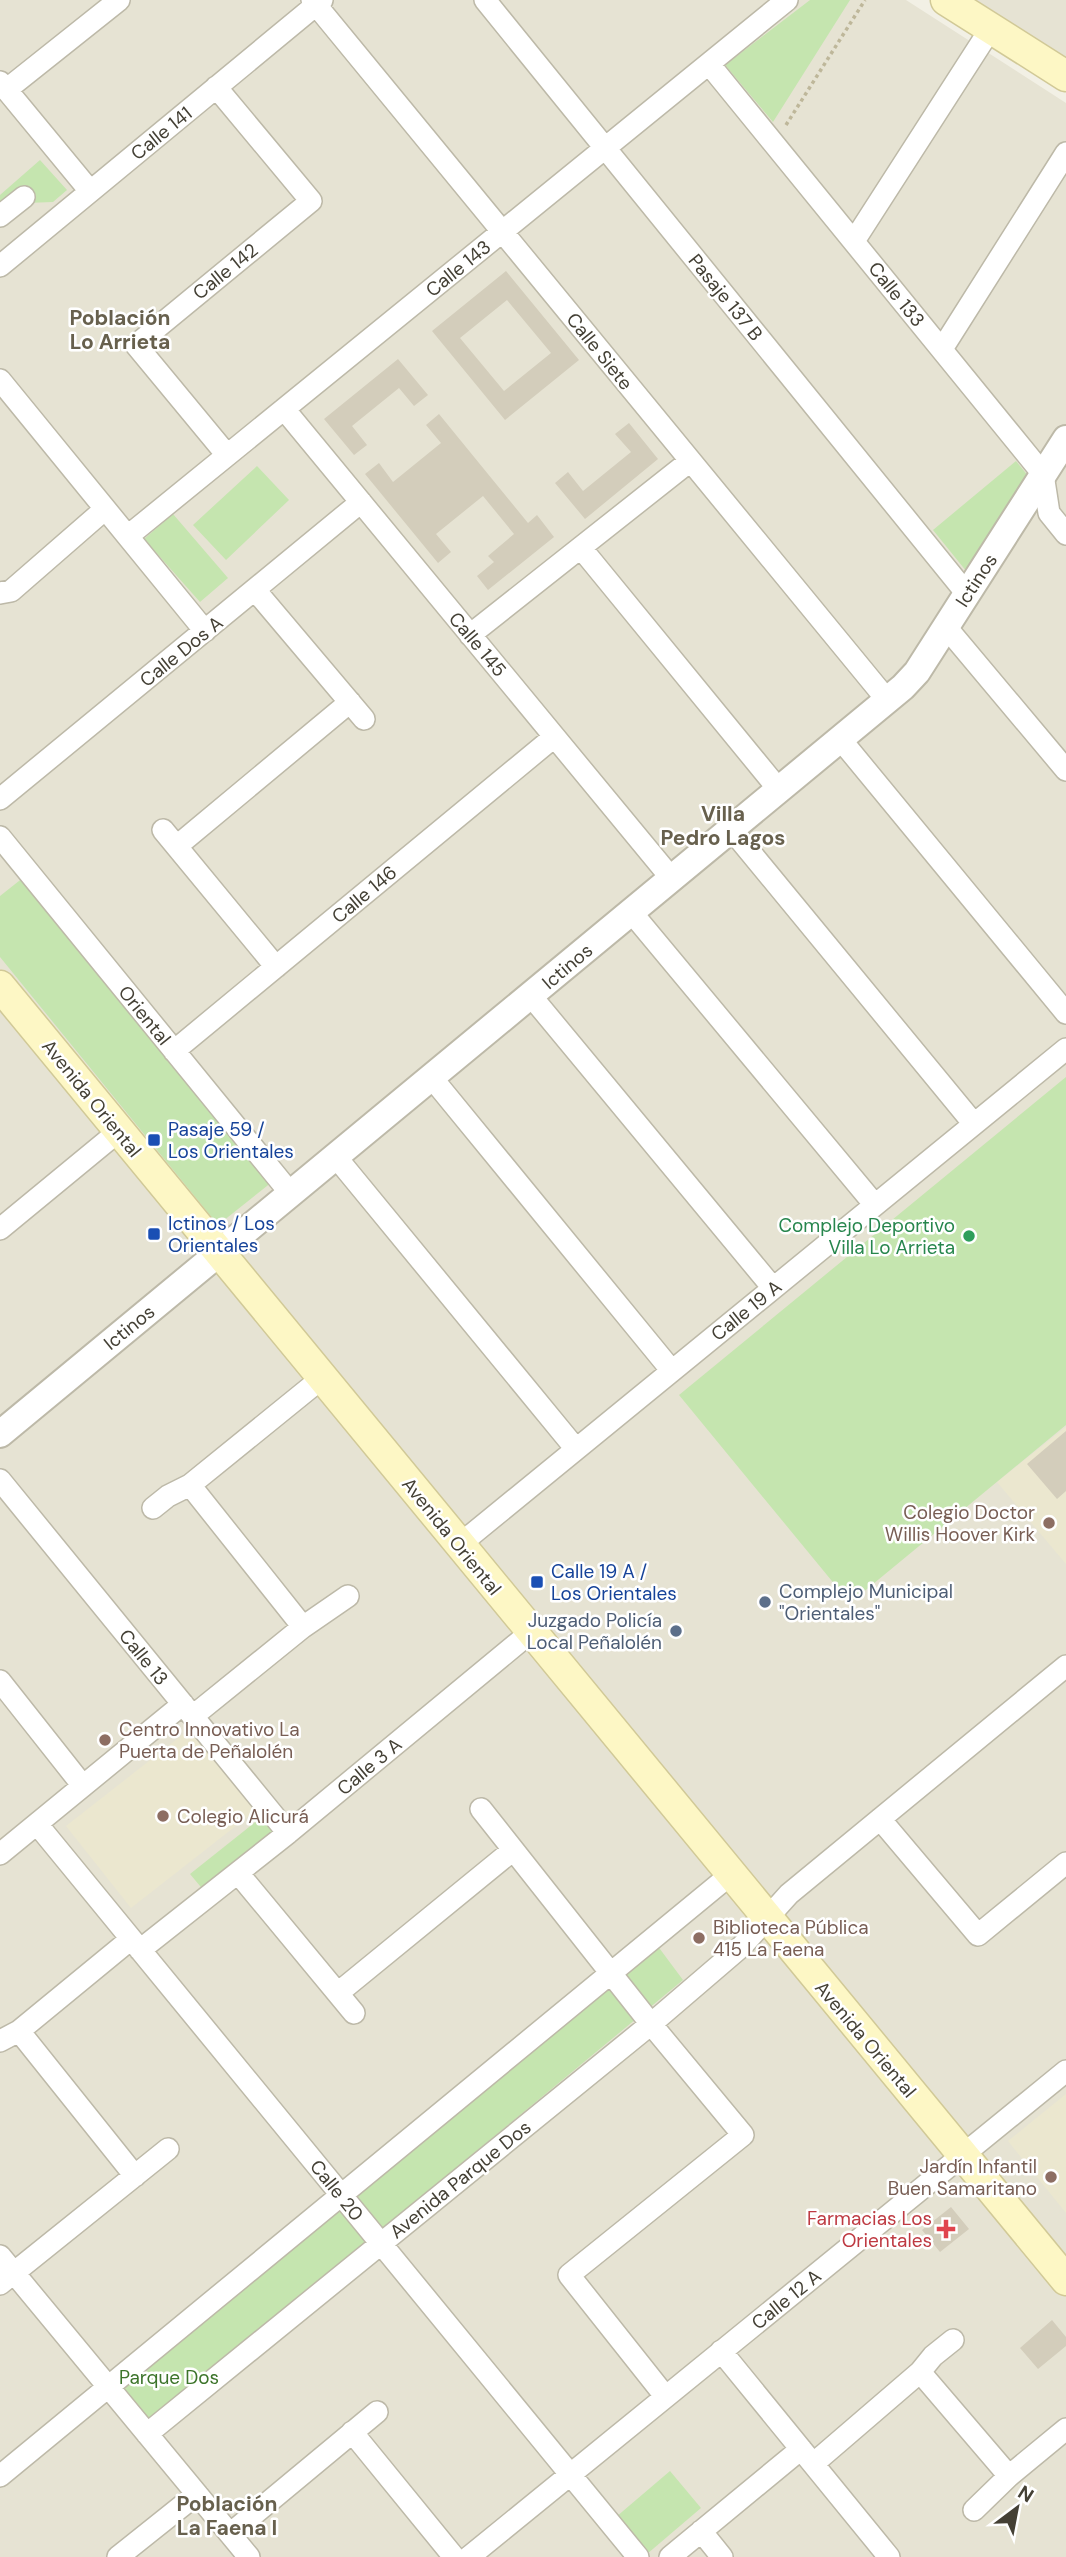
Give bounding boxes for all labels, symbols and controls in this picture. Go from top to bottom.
street label: Calle 141 [126,101,197,166]
street label: Calle 143 [421,234,496,302]
street label: Calle 142 [188,238,263,305]
street label: Pasaje 137 B [683,249,768,346]
street label: Calle 133 [863,257,930,332]
district label: Población Lo Arrieta [69,304,171,356]
street label: Calle Siete [561,308,638,395]
street label: Ictinos [950,549,1003,612]
street label: Calle 145 [443,607,512,682]
street label: Calle Dos A [135,610,228,693]
district label: Villa Pedro Lagos [660,800,786,852]
street label: Calle 146 [327,860,402,929]
street label: Ictinos [537,938,598,995]
street label: Oriental [113,980,176,1050]
street label: Avenida Oriental [36,1034,147,1162]
place label: Pasaje 59 / Los Orientales [168,1117,294,1164]
marker: Pasaje 59 / Los Orientales [146,1132,162,1148]
place label: Ictinos / Los Orientales [168,1211,275,1258]
place label: Complejo Deportivo Villa Lo Arrieta [778,1213,955,1260]
marker: Ictinos / Los Orientales [146,1226,162,1242]
marker: Complejo Deportivo Villa Lo Arrieta [961,1228,977,1244]
street label: Calle 19 A [706,1274,787,1346]
street label: Ictinos [99,1299,160,1356]
street label: Avenida Oriental [396,1472,507,1600]
place label: Colegio Doctor Willis Hoover Kirk [885,1500,1035,1547]
marker: Colegio Doctor Willis Hoover Kirk [1041,1515,1057,1531]
place label: Calle 19 A / Los Orientales [551,1559,677,1606]
marker: Calle 19 A / Los Orientales [529,1574,545,1590]
place label: Complejo Municipal "Orientales" [779,1579,953,1626]
marker: Complejo Municipal "Orientales" [757,1594,773,1610]
place label: Juzgado Policía Local Peñalolén [527,1608,662,1655]
marker: Juzgado Policía Local Peñalolén [668,1623,684,1639]
street label: Calle 13 [113,1624,174,1691]
place label: Centro Innovativo La Puerta de Peñalolén [119,1717,300,1764]
marker: Centro Innovativo La Puerta de Peñalolén [97,1732,113,1748]
street label: Calle 3 A [332,1732,407,1801]
place label: Colegio Alicurá [177,1804,309,1829]
marker: Colegio Alicurá [155,1808,171,1824]
place label: Biblioteca Pública 415 La Faena [713,1915,869,1962]
marker: Biblioteca Pública 415 La Faena [691,1930,707,1946]
street label: Avenida Oriental [810,1976,922,2103]
street label: Avenida Parque Dos [385,2115,536,2244]
street label: Calle 20 [304,2154,369,2226]
place label: Jardín Infantil Buen Samaritano [888,2154,1037,2201]
marker: Jardín Infantil Buen Samaritano [1043,2169,1059,2185]
place label: Farmacias Los Orientales [807,2206,932,2253]
marker: Farmacias Los Orientales [938,2221,954,2237]
street label: Calle 12 A [746,2263,827,2335]
park label: Parque Dos [119,2365,219,2390]
north arrow [982,2473,1052,2543]
text: N [1013,2480,1038,2508]
district label: Población La Faena I [176,2490,278,2542]

